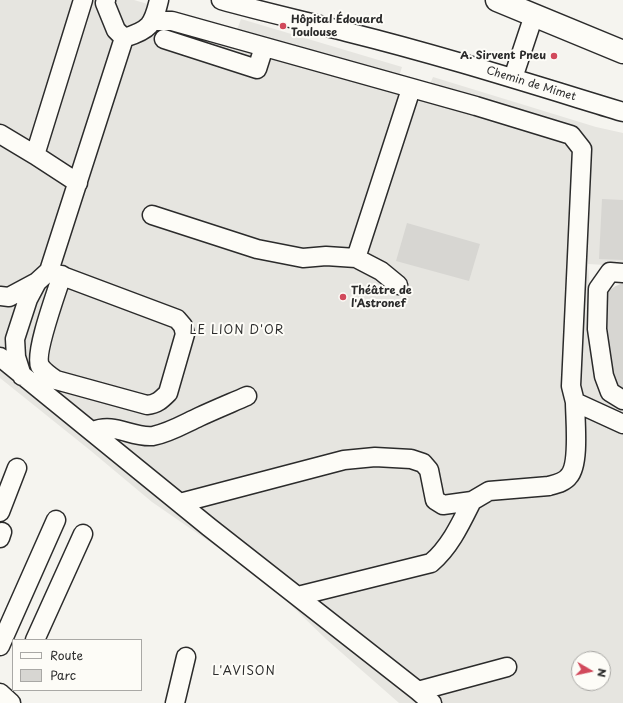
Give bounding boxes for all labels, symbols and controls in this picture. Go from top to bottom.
place label: Hôpital Édouard Toulouse [291,13,383,39]
marker: Hôpital Édouard Toulouse [278,21,288,31]
place label: A. Sirvent Pneu [460,49,546,63]
marker: A. Sirvent Pneu [549,51,559,61]
street label: Chemin de Mimet [485,64,577,104]
place label: Théâtre de l'Astronef [351,284,412,310]
marker: Théâtre de l'Astronef [338,292,348,302]
district label: LE LION D'OR [190,324,284,338]
legend [12,639,142,691]
text: Route [50,646,83,664]
north arrow [571,651,611,691]
district label: L'AVISON [212,665,276,679]
text: Parc [50,666,76,684]
text: N [593,667,611,678]

